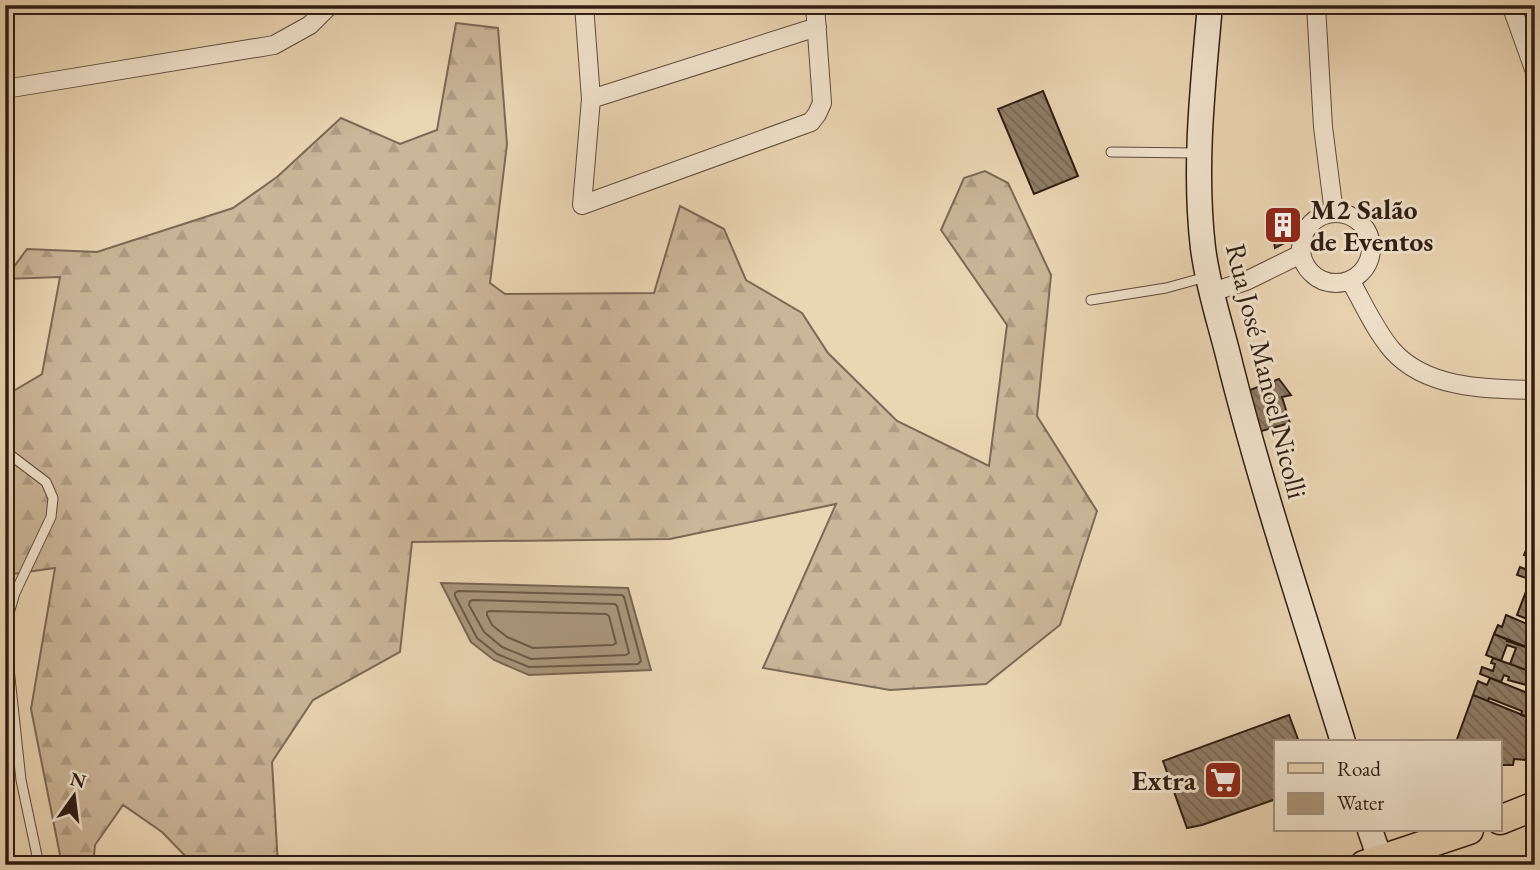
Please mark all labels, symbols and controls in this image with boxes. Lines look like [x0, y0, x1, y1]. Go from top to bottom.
place label: M2 Salão de Eventos [1310, 191, 1433, 259]
building icon: M2 Salão de Eventos [1262, 204, 1304, 246]
street label: Rua José Manoel Nicolli [1218, 240, 1316, 502]
legend [1274, 740, 1502, 832]
text: Road [1337, 755, 1381, 782]
supermarket icon: Extra [1202, 759, 1244, 801]
north arrow [38, 762, 108, 832]
place label: Extra [1131, 762, 1197, 798]
text: N [68, 766, 89, 794]
text: Water [1337, 789, 1384, 816]

